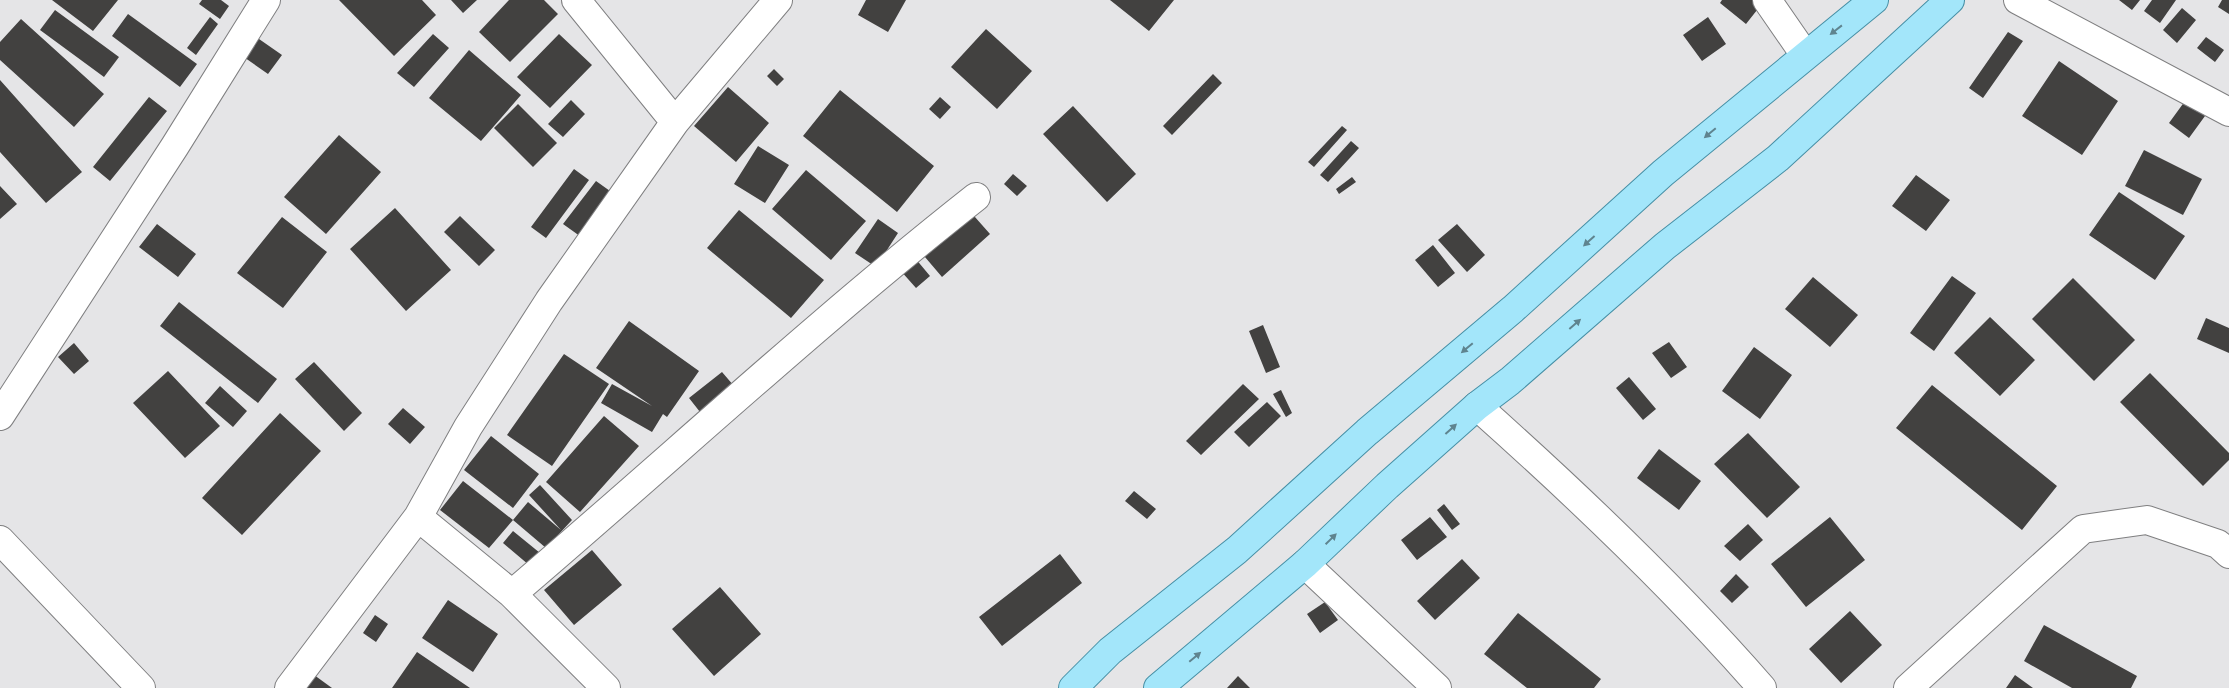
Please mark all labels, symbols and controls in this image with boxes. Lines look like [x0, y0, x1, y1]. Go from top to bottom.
one-way arrow [1830, 25, 1843, 36]
one-way arrow [1704, 128, 1717, 139]
one-way arrow [1583, 235, 1595, 247]
one-way arrow [1569, 318, 1581, 330]
one-way arrow [1460, 343, 1473, 354]
one-way arrow [1445, 423, 1457, 435]
one-way arrow [1325, 533, 1337, 545]
one-way arrow [1189, 651, 1202, 662]

